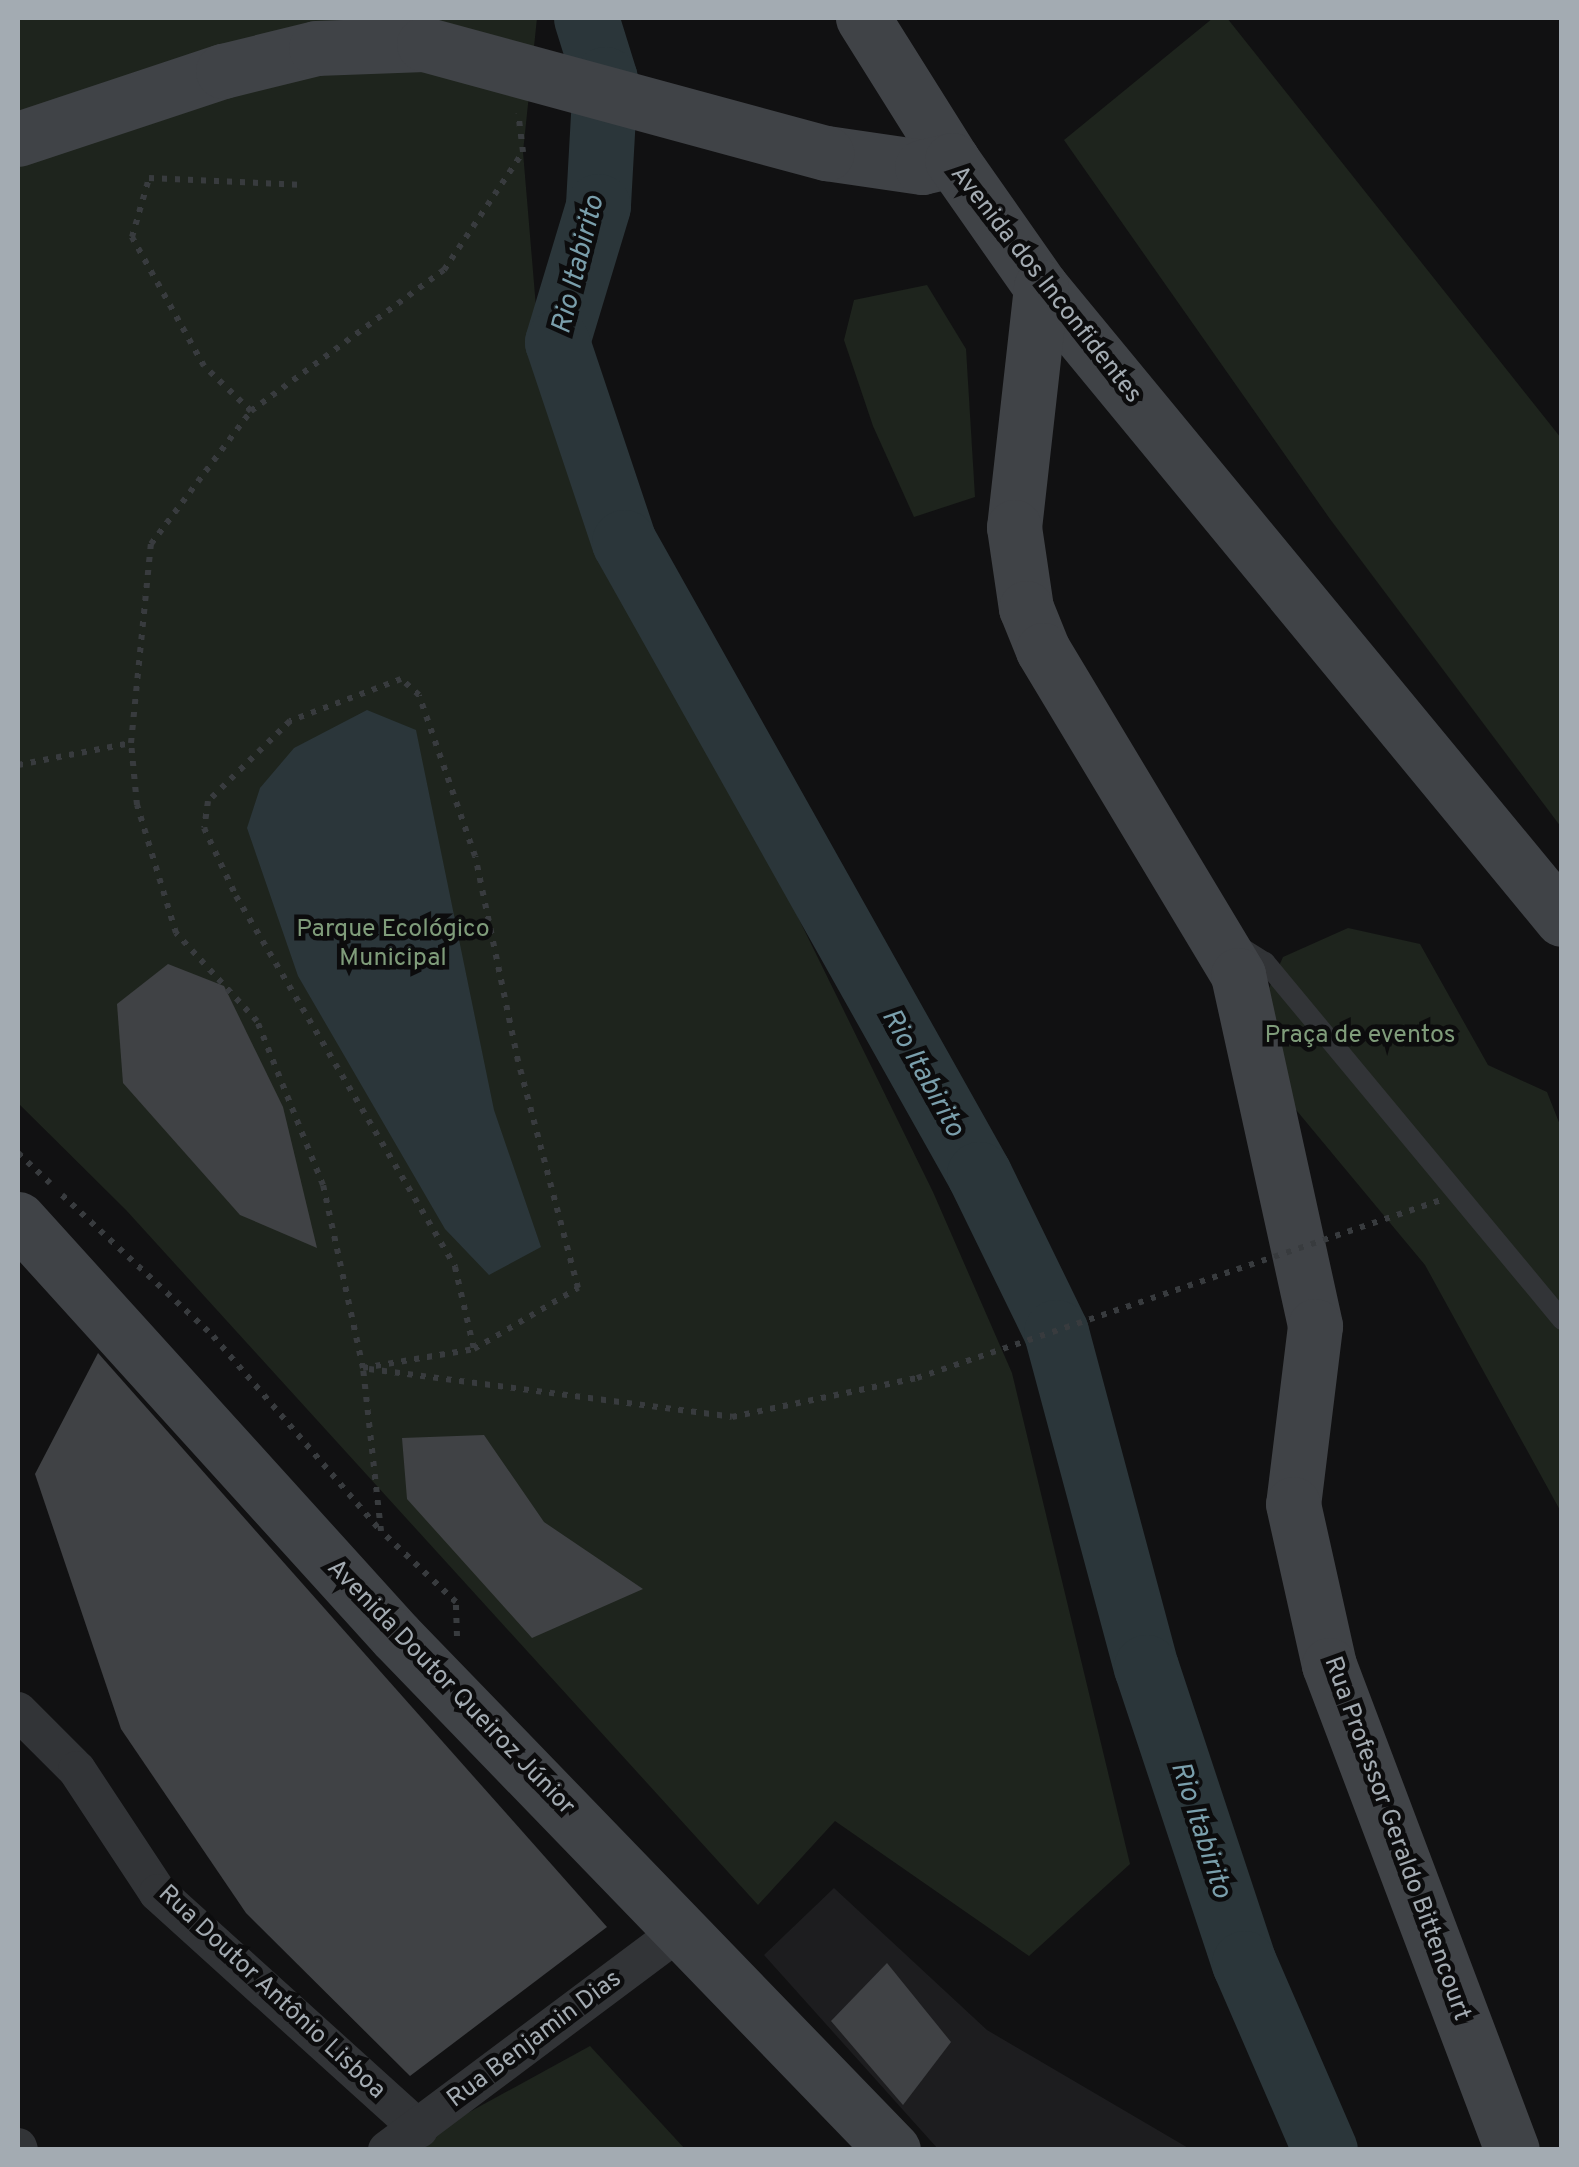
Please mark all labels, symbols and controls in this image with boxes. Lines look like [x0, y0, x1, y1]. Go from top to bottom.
street label: Avenida dos Inconfidentes [943, 160, 1147, 410]
water label: Rio Itabirito [546, 192, 612, 338]
park label: Parque Ecológico Municipal [296, 916, 490, 975]
water label: Rio Itabirito [873, 1003, 971, 1143]
park label: Praça de eventos [1265, 1021, 1455, 1051]
street label: Avenida Doutor Queiroz Júnior [320, 1554, 580, 1822]
street label: Rua Professor Geraldo Bittencourt [1316, 1653, 1476, 2025]
water label: Rio Itabirito [1162, 1758, 1238, 1902]
street label: Rua Doutor Antônio Lisboa [151, 1879, 391, 2107]
street label: Rua Benjamin Dias [442, 1965, 628, 2115]

